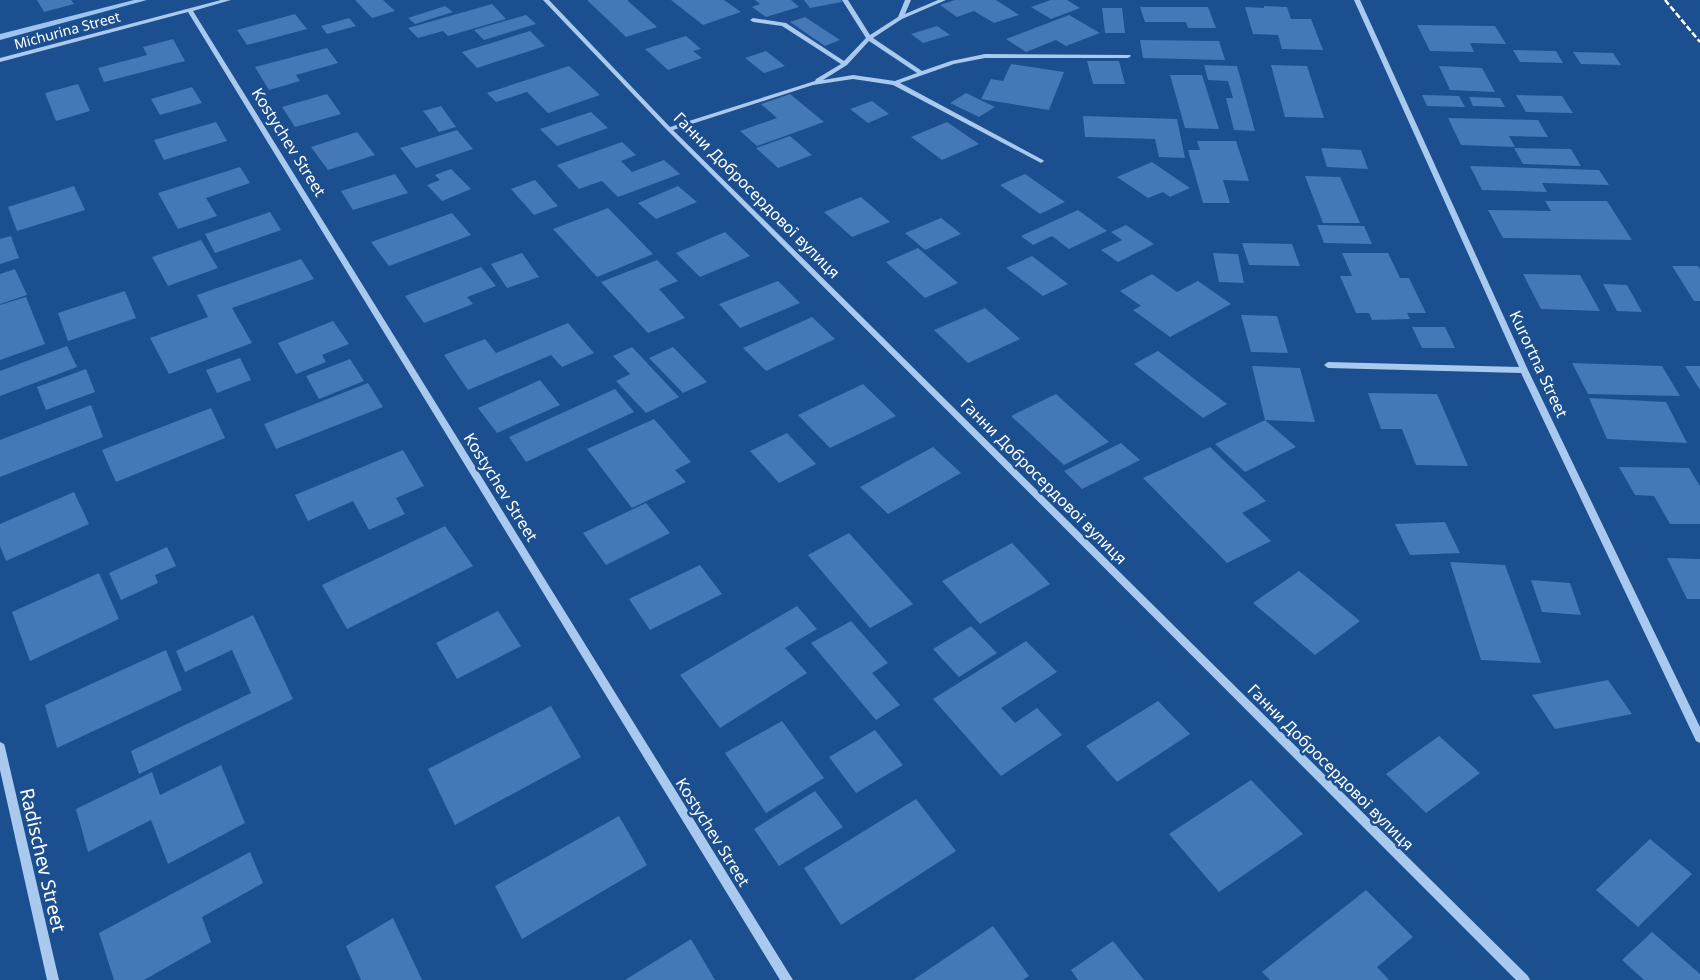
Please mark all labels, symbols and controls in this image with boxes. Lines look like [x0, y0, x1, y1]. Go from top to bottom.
street label: Michurina Street [12, 7, 122, 53]
street label: Kostychev Street [247, 83, 331, 201]
street label: Ганни Добросердової вулиця [669, 107, 845, 283]
street label: Kurortna Street [1505, 307, 1574, 421]
street label: Ганни Добросердової вулиця [956, 393, 1132, 569]
street label: Kostychev Street [459, 428, 543, 546]
street label: Ганни Добросердової вулиця [1243, 679, 1419, 855]
street label: Kostychev Street [671, 773, 755, 891]
street label: Radischev Street [14, 785, 72, 935]

